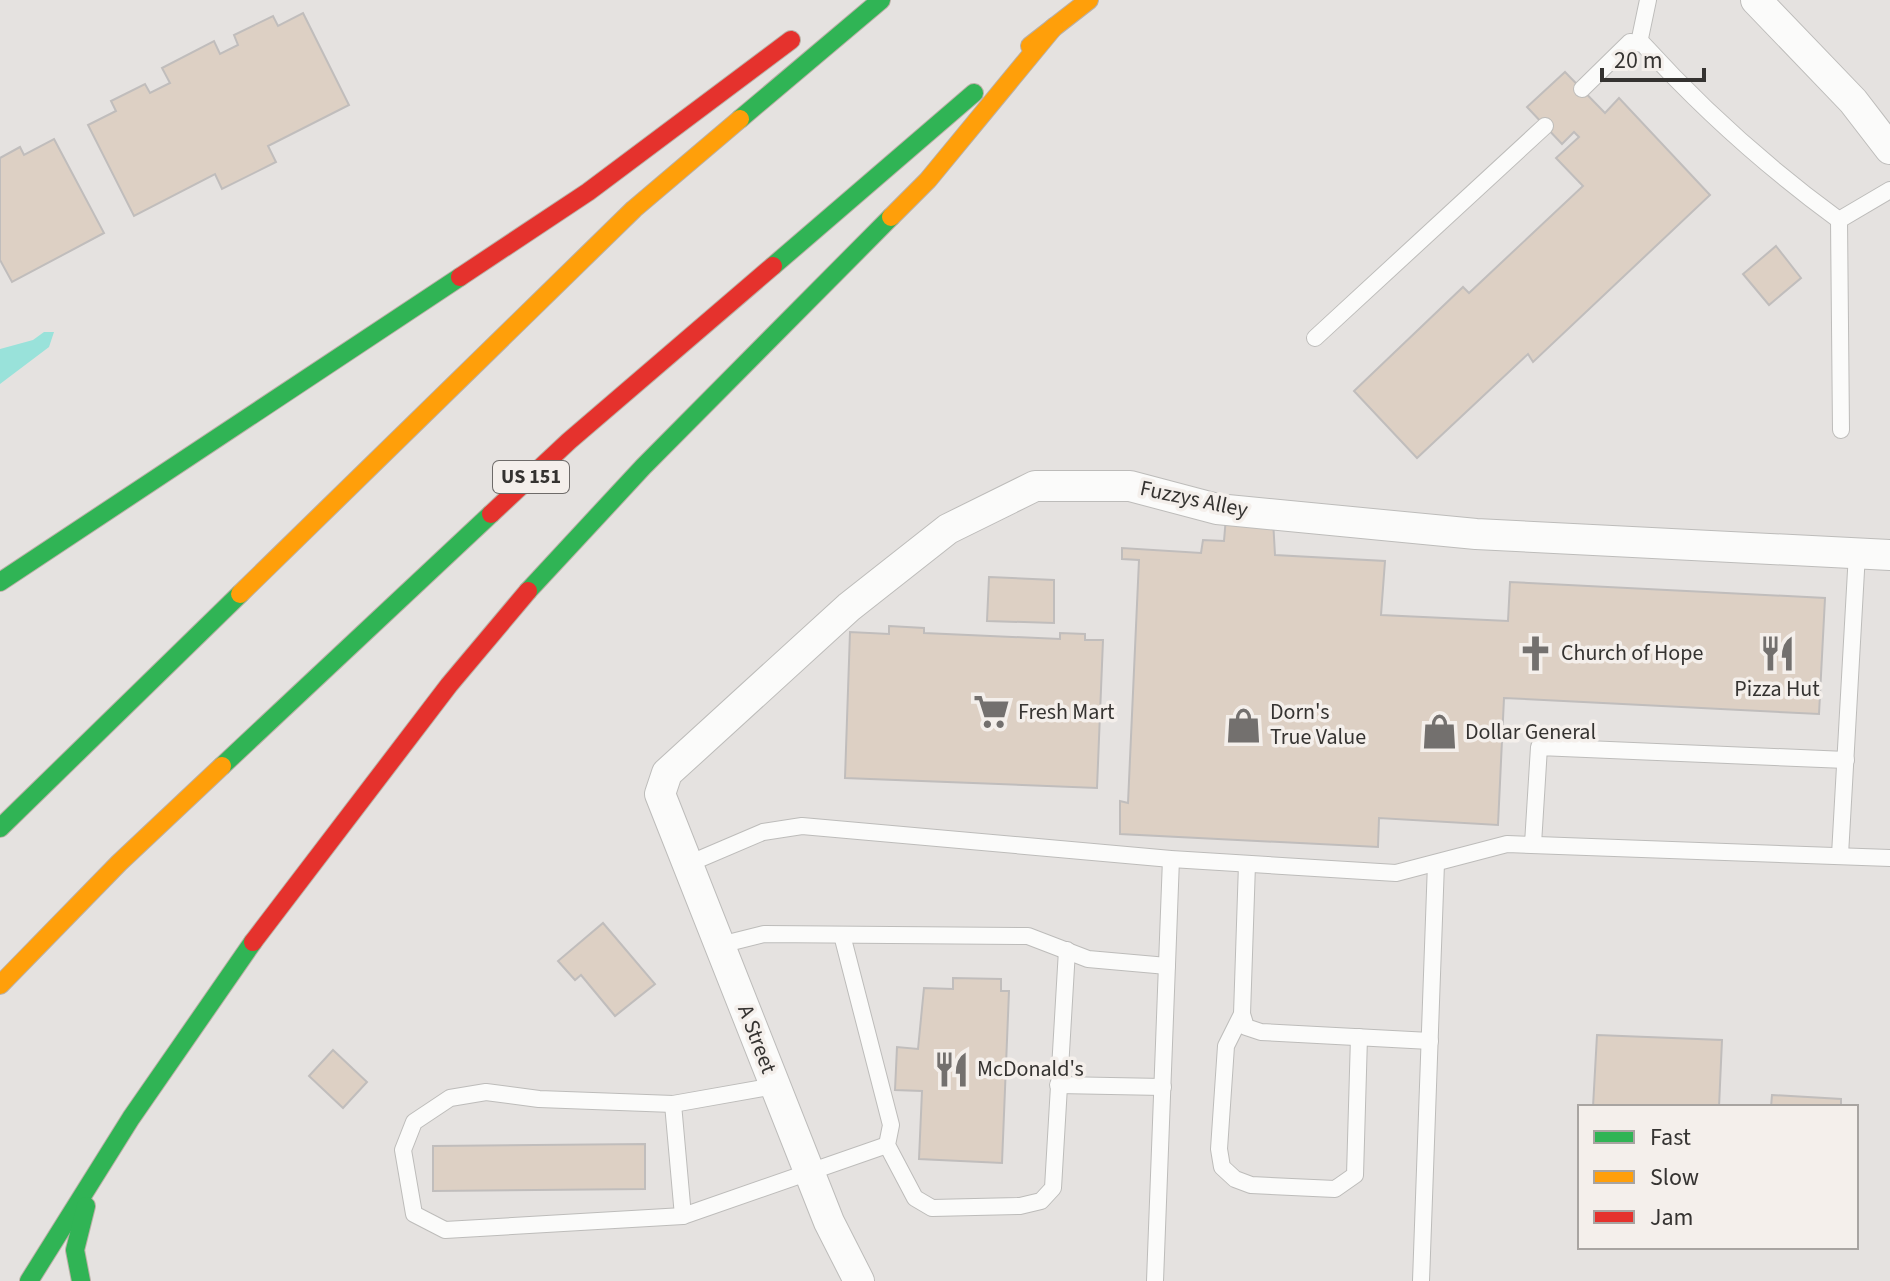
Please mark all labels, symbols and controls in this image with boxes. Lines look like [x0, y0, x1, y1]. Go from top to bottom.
scale bar [1602, 32, 1704, 82]
text: 20 m [1614, 43, 1663, 78]
road number: US 151 [493, 461, 569, 493]
street label: Fuzzys Alley [1137, 472, 1252, 526]
church icon: Church of Hope [1516, 634, 1554, 672]
restaurant icon: Pizza Hut [1758, 634, 1796, 672]
place label: Church of Hope [1561, 637, 1703, 669]
place label: Pizza Hut [1734, 673, 1820, 705]
supermarket icon: Fresh Mart [973, 693, 1011, 731]
place label: Fresh Mart [1018, 696, 1115, 728]
place label: Dorn's True Value [1270, 696, 1366, 753]
shop icon: Dorn's True Value [1225, 706, 1263, 744]
shop icon: Dollar General [1420, 713, 1458, 751]
place label: Dollar General [1465, 716, 1596, 748]
street label: A Street [729, 1000, 785, 1079]
restaurant icon: McDonald's [932, 1050, 970, 1088]
place label: McDonald's [977, 1053, 1084, 1085]
legend [1578, 1105, 1858, 1249]
text: Fast [1650, 1120, 1691, 1155]
text: Slow [1650, 1160, 1699, 1195]
text: Jam [1650, 1200, 1694, 1235]

